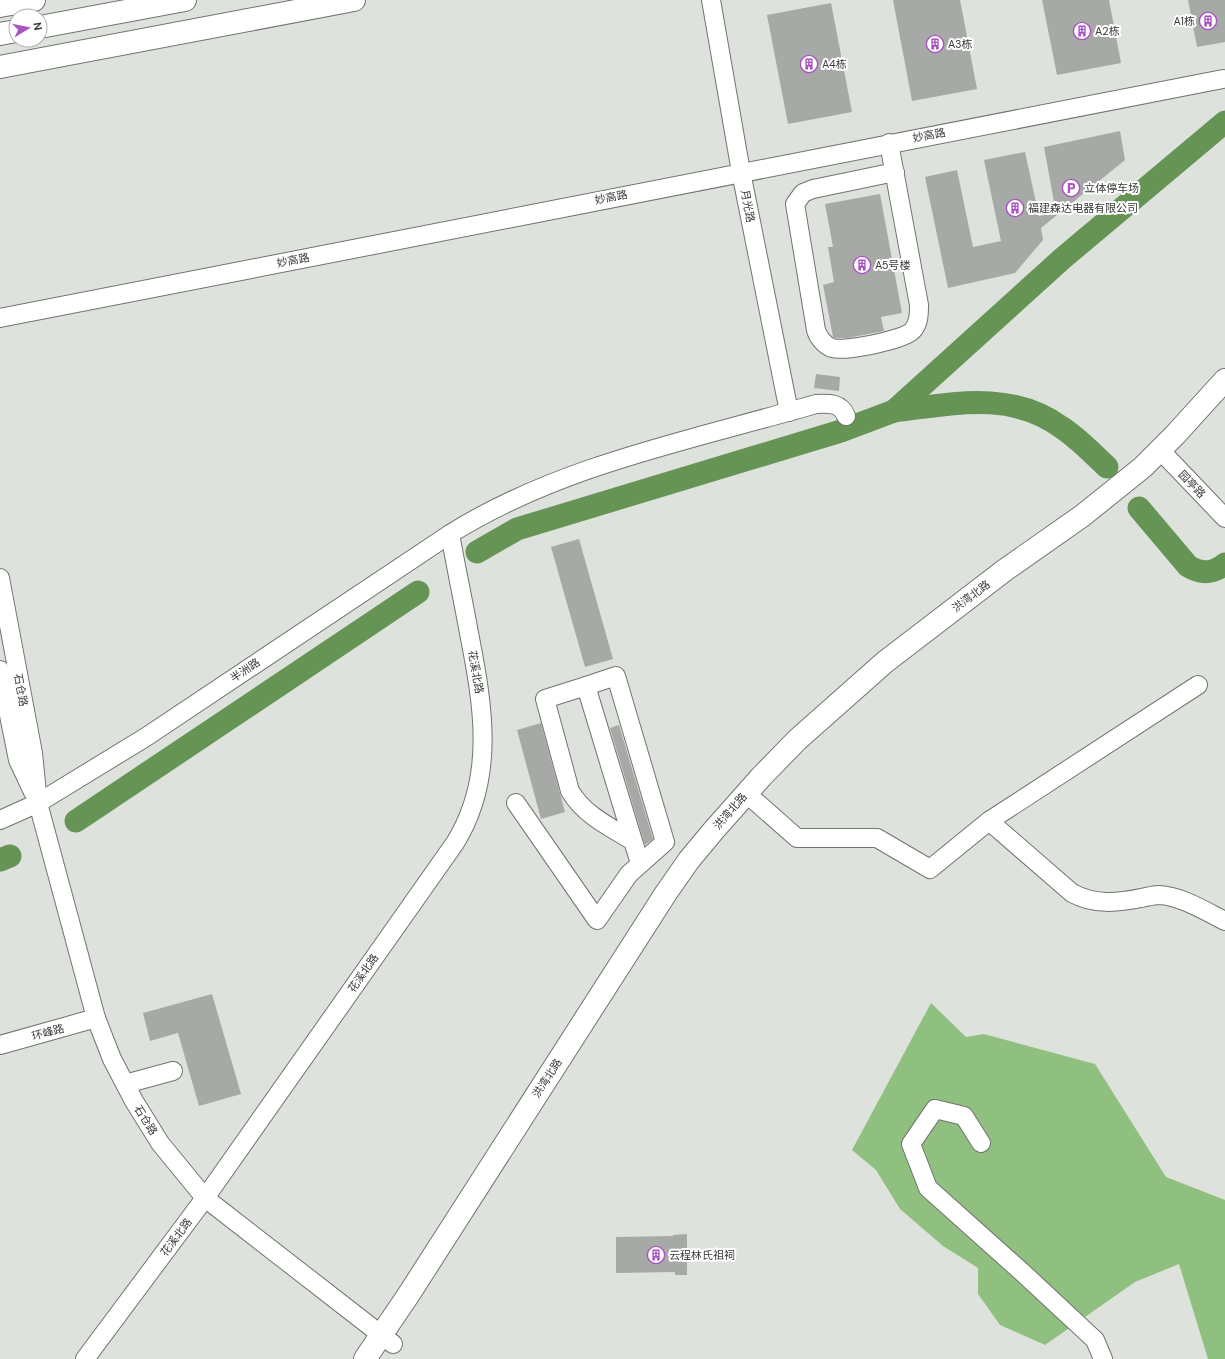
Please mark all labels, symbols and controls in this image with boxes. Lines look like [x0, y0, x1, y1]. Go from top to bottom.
north arrow [8, 8, 48, 48]
building icon: A1栋 [1198, 11, 1218, 31]
place label: A1栋 [1174, 14, 1195, 28]
text: N [30, 21, 45, 31]
building icon: A2栋 [1072, 21, 1092, 41]
place label: A2栋 [1095, 24, 1120, 38]
building icon: A3栋 [925, 34, 945, 54]
place label: A3栋 [948, 37, 973, 51]
building icon: A4栋 [799, 54, 819, 74]
place label: A4栋 [822, 57, 847, 71]
street label: 妙高路 [911, 125, 947, 145]
parking icon: 立体停车场 [1061, 178, 1081, 198]
place label: 立体停车场 [1084, 181, 1139, 195]
street label: 妙高路 [593, 187, 629, 207]
street label: 月光路 [738, 188, 758, 224]
building icon: 福建森达电器有限公司 [1005, 198, 1025, 218]
place label: 福建森达电器有限公司 [1028, 201, 1138, 215]
street label: 妙高路 [275, 250, 311, 270]
building icon: A5号楼 [852, 255, 872, 275]
place label: A5号楼 [875, 258, 911, 272]
street label: 园亭路 [1176, 467, 1208, 501]
street label: 洪湾北路 [949, 577, 993, 615]
street label: 花溪北路 [465, 649, 487, 695]
street label: 半洲路 [227, 655, 263, 685]
street label: 石仓路 [11, 672, 31, 708]
street label: 洪湾北路 [710, 790, 750, 832]
street label: 花溪北路 [345, 951, 381, 995]
street label: 环峰路 [30, 1021, 66, 1043]
street label: 洪湾北路 [529, 1056, 565, 1100]
street label: 石仓路 [131, 1102, 161, 1138]
street label: 花溪北路 [157, 1215, 195, 1259]
building icon: 云程林氏祖祠 [646, 1245, 666, 1265]
place label: 云程林氏祖祠 [669, 1248, 735, 1262]

